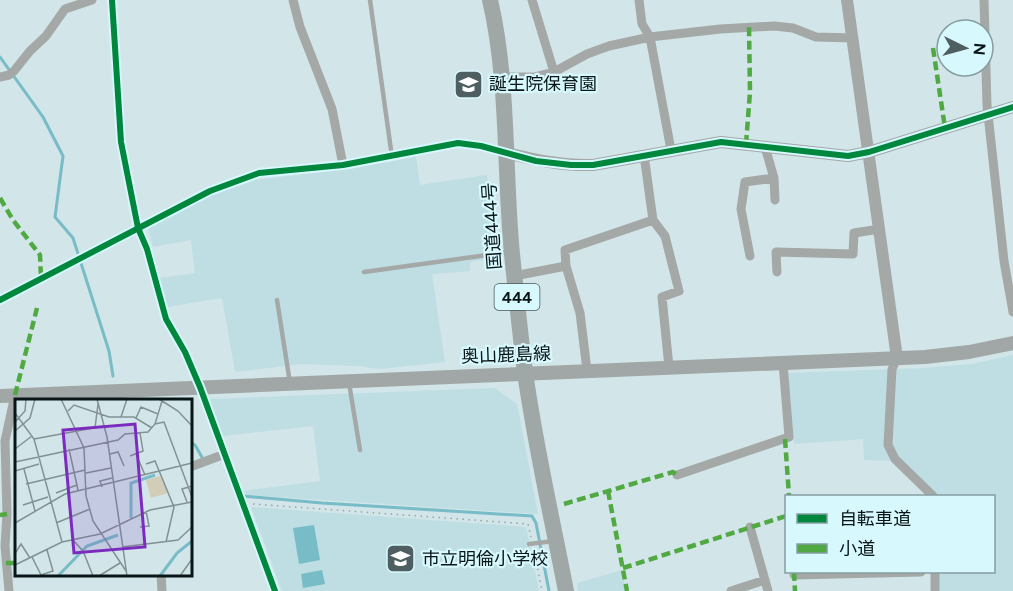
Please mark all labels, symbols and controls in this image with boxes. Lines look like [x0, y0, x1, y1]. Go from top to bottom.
north arrow [935, 18, 995, 78]
text: N [969, 42, 989, 56]
school or university icon: 誕生院保育園 [452, 68, 484, 100]
place label: 誕生院保育園 [489, 73, 597, 95]
street label: 国道444号 [478, 182, 506, 270]
road number: 444 [494, 284, 540, 310]
street label: 奥山鹿島線 [461, 342, 551, 368]
inset map [15, 399, 192, 576]
legend [785, 495, 995, 573]
text: 自転車道 [839, 508, 911, 530]
text: 小道 [839, 538, 875, 560]
school or university icon: 市立明倫小学校 [385, 543, 417, 575]
place label: 市立明倫小学校 [422, 548, 548, 570]

